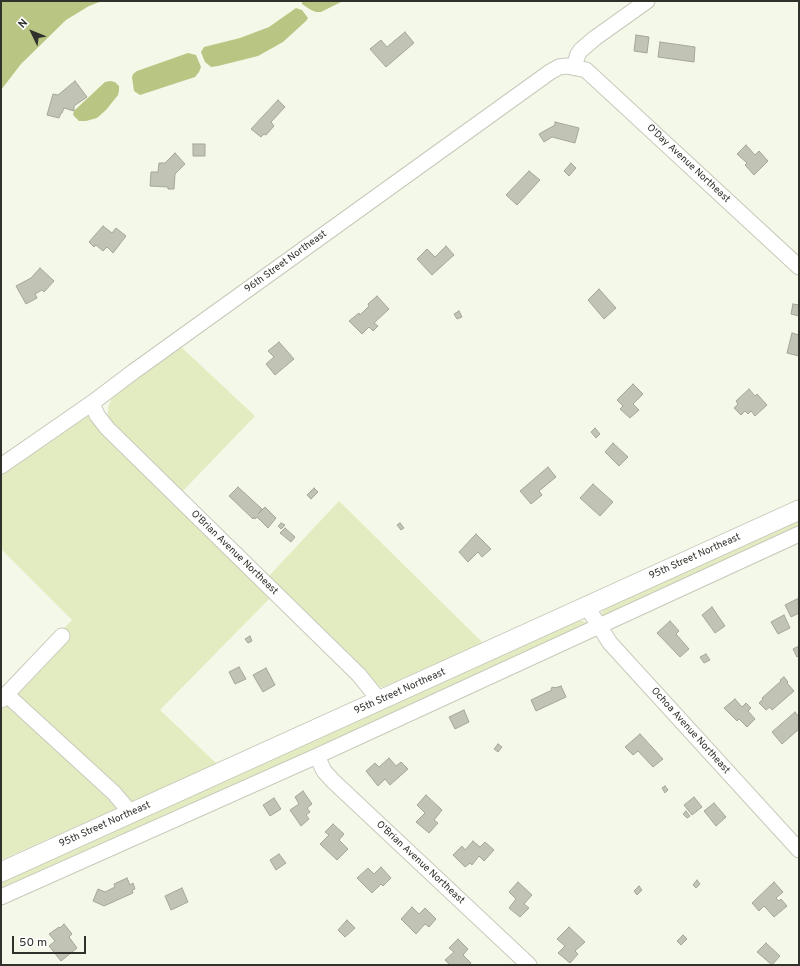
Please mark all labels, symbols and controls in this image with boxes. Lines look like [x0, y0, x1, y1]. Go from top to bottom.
north arrow [12, 12, 52, 52]
text: N [15, 16, 31, 31]
street label: O'Day Avenue Northeast [644, 122, 732, 206]
street label: 96th Street Northeast [243, 228, 329, 296]
street label: O'Brian Avenue Northeast [188, 508, 280, 598]
street label: 95th Street Northeast [648, 531, 742, 583]
street label: 95th Street Northeast [353, 666, 447, 718]
street label: Ochoa Avenue Northeast [648, 685, 732, 777]
street label: 95th Street Northeast [58, 799, 152, 851]
street label: O'Brian Avenue Northeast [373, 819, 467, 907]
scale bar [14, 928, 88, 954]
text: 50 m [19, 935, 47, 951]

